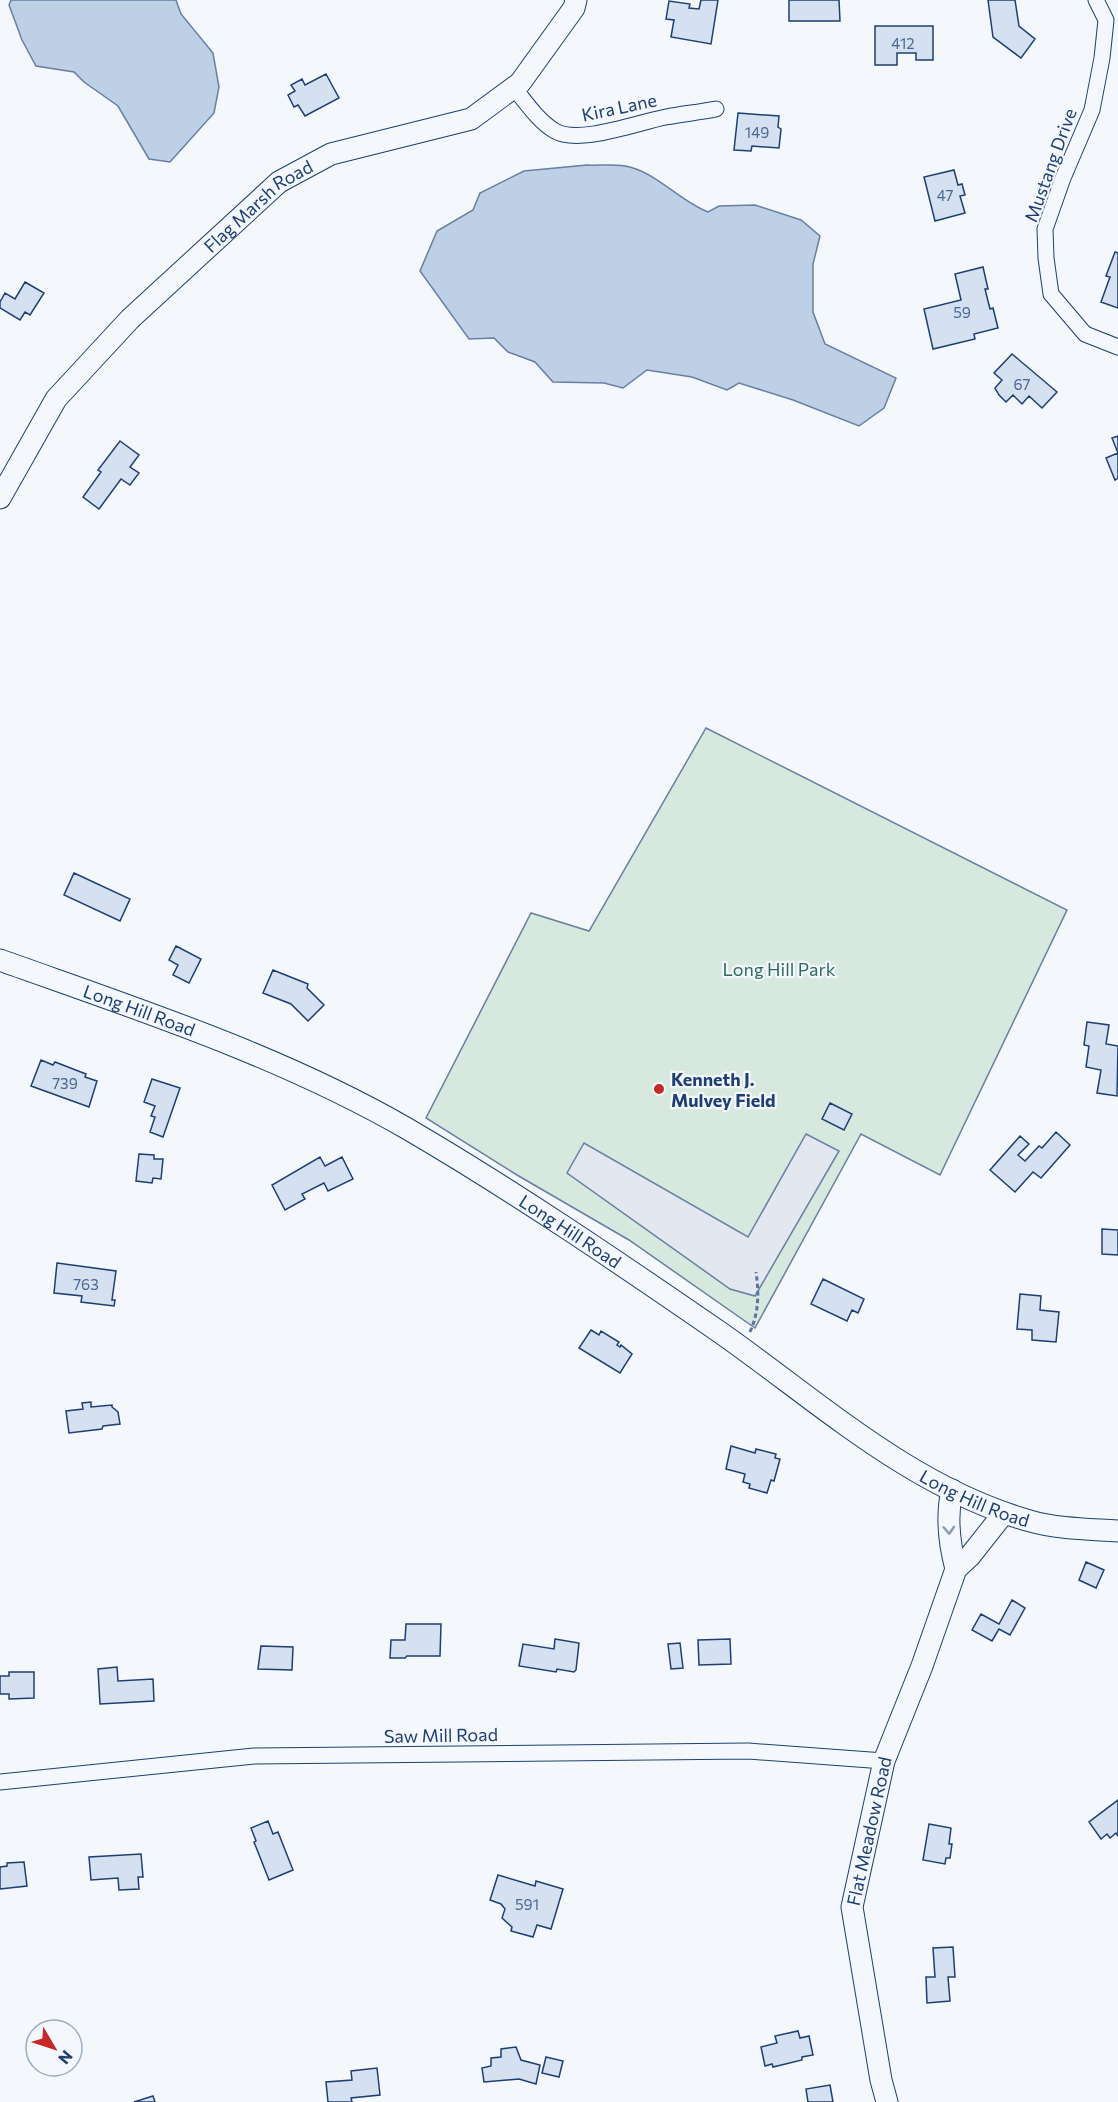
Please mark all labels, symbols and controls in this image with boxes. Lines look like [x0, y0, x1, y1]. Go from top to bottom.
house number: 412 [891, 34, 915, 52]
street label: Kira Lane [579, 88, 659, 126]
street label: Mustang Drive [1019, 105, 1081, 225]
house number: 149 [745, 123, 769, 141]
street label: Flag Marsh Road [199, 155, 316, 257]
house number: 47 [937, 186, 953, 204]
house number: 59 [953, 303, 971, 321]
house number: 67 [1014, 375, 1031, 393]
park label: Long Hill Park [723, 958, 836, 980]
street label: Long Hill Road [80, 979, 198, 1040]
place label: Kenneth J. Mulvey Field [671, 1068, 776, 1111]
house number: 739 [52, 1074, 78, 1092]
marker: Kenneth J. Mulvey Field [652, 1082, 666, 1096]
street label: Long Hill Road [515, 1190, 625, 1273]
house number: 763 [73, 1275, 99, 1293]
street label: Long Hill Road [916, 1465, 1032, 1531]
one-way arrow [943, 1525, 956, 1534]
street label: Saw Mill Road [384, 1723, 498, 1747]
street label: Flat Meadow Road [842, 1754, 896, 1908]
house number: 591 [515, 1895, 539, 1913]
north arrow [24, 2018, 84, 2078]
text: N [55, 2047, 77, 2068]

